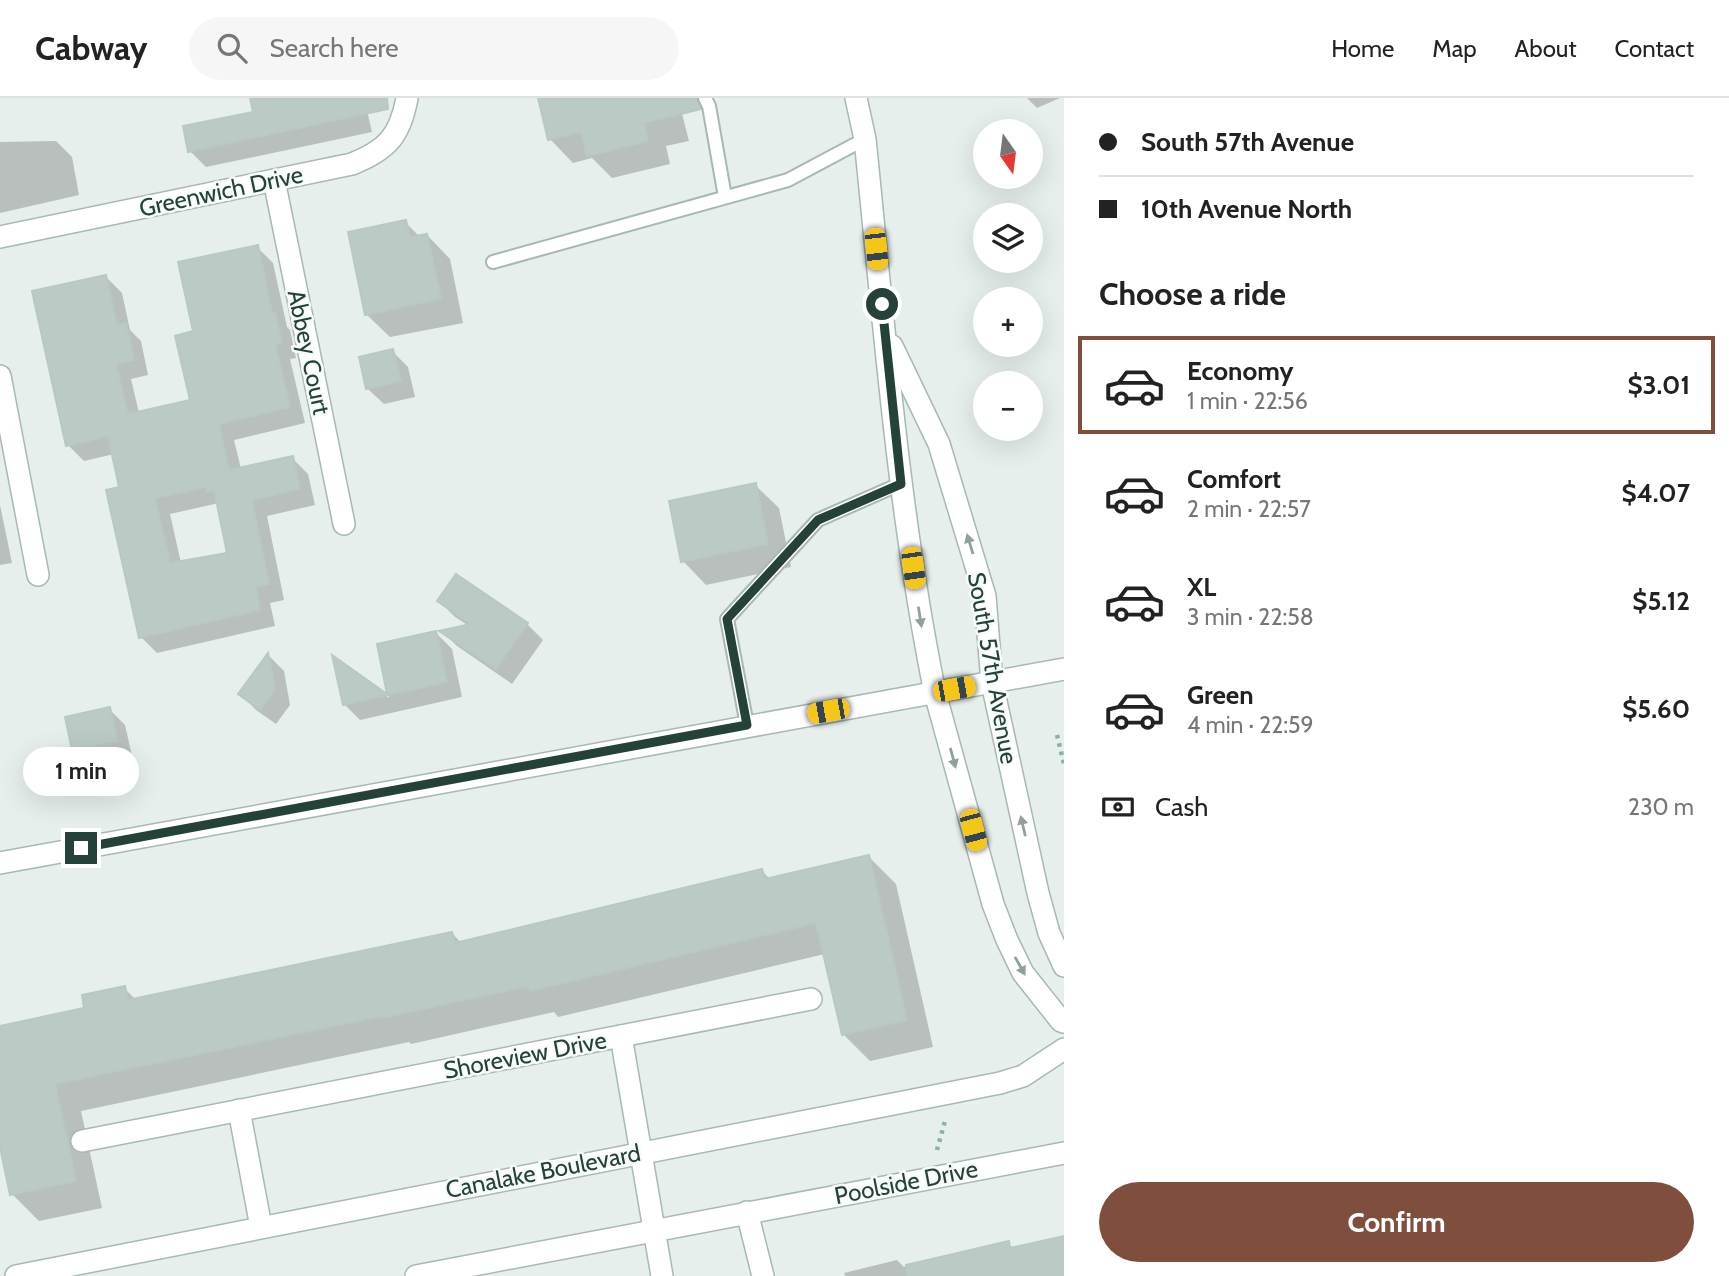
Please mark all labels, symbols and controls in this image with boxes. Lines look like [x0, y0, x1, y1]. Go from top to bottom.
search box [189, 17, 679, 80]
text: Cabway [35, 28, 147, 68]
icon: search [213, 29, 251, 67]
text: Search here [269, 32, 399, 64]
text: Home [1331, 34, 1394, 63]
text: Map [1432, 34, 1477, 63]
text: About [1515, 34, 1577, 63]
text: Contact [1615, 34, 1694, 63]
north arrow [973, 119, 1043, 189]
map controls [973, 119, 1043, 441]
text: South 57th Avenue [1141, 126, 1354, 158]
street label: Greenwich Drive [136, 159, 306, 223]
text: 10th Avenue North [1141, 193, 1352, 225]
button: layers [973, 203, 1043, 273]
car [864, 227, 889, 271]
text: Choose a ride [1099, 274, 1286, 313]
street label: Abbey Court [282, 287, 336, 417]
button: + [973, 287, 1043, 357]
route start [866, 288, 898, 320]
icon: car [1103, 354, 1166, 417]
text: Economy [1187, 355, 1293, 387]
text: $3.01 [1627, 369, 1690, 401]
button: − [973, 371, 1043, 441]
text: 1 min · 22:56 [1187, 387, 1308, 415]
icon: car [1103, 462, 1166, 525]
text: Comfort [1187, 463, 1281, 495]
text: $4.07 [1622, 477, 1690, 509]
text: 2 min · 22:57 [1187, 495, 1311, 523]
one-way arrow [964, 533, 974, 554]
car [900, 546, 927, 590]
street label: South 57th Avenue [962, 570, 1024, 766]
icon: car [1103, 570, 1166, 633]
text: XL [1187, 571, 1216, 603]
text: $5.12 [1632, 585, 1690, 617]
text: 3 min · 22:58 [1187, 603, 1314, 631]
one-way arrow [915, 607, 926, 629]
car [932, 675, 977, 703]
icon: car [1103, 678, 1166, 741]
text: Green [1187, 679, 1254, 711]
text: $5.60 [1622, 693, 1690, 725]
car [806, 697, 851, 725]
text: 4 min · 22:59 [1187, 711, 1314, 739]
callout: 1 min [23, 746, 139, 796]
one-way arrow [949, 748, 959, 769]
text: 1 min [55, 757, 107, 785]
icon: cash [1099, 788, 1137, 826]
text: Cash [1155, 791, 1208, 823]
text: 230 m [1628, 793, 1694, 821]
car [958, 807, 989, 853]
one-way arrow [1017, 815, 1028, 837]
route end [65, 832, 97, 864]
one-way arrow [1014, 957, 1026, 976]
street label: Shoreview Drive [441, 1025, 609, 1085]
street label: Canalake Boulevard [443, 1138, 643, 1204]
street label: Poolside Drive [832, 1154, 980, 1210]
button: Confirm [1099, 1182, 1694, 1262]

